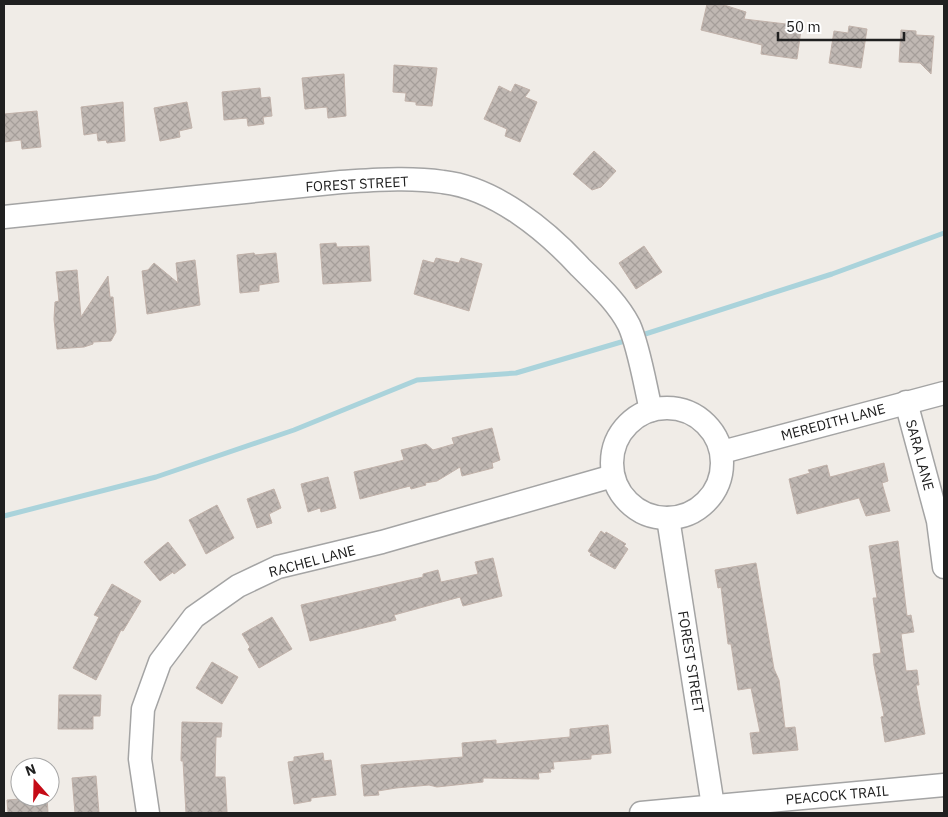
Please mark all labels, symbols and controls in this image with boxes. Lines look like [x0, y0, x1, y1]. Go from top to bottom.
scale bar [778, 10, 904, 42]
text: 50 m [786, 17, 821, 36]
street label: FOREST STREET [305, 172, 409, 196]
street label: MEREDITH LANE [779, 399, 887, 445]
street label: SARA LANE [902, 418, 938, 492]
street label: RACHEL LANE [267, 541, 357, 581]
street label: FOREST STREET [674, 610, 708, 714]
north arrow [10, 757, 60, 807]
text: N [23, 760, 38, 780]
street label: PEACOCK TRAIL [785, 782, 889, 808]

